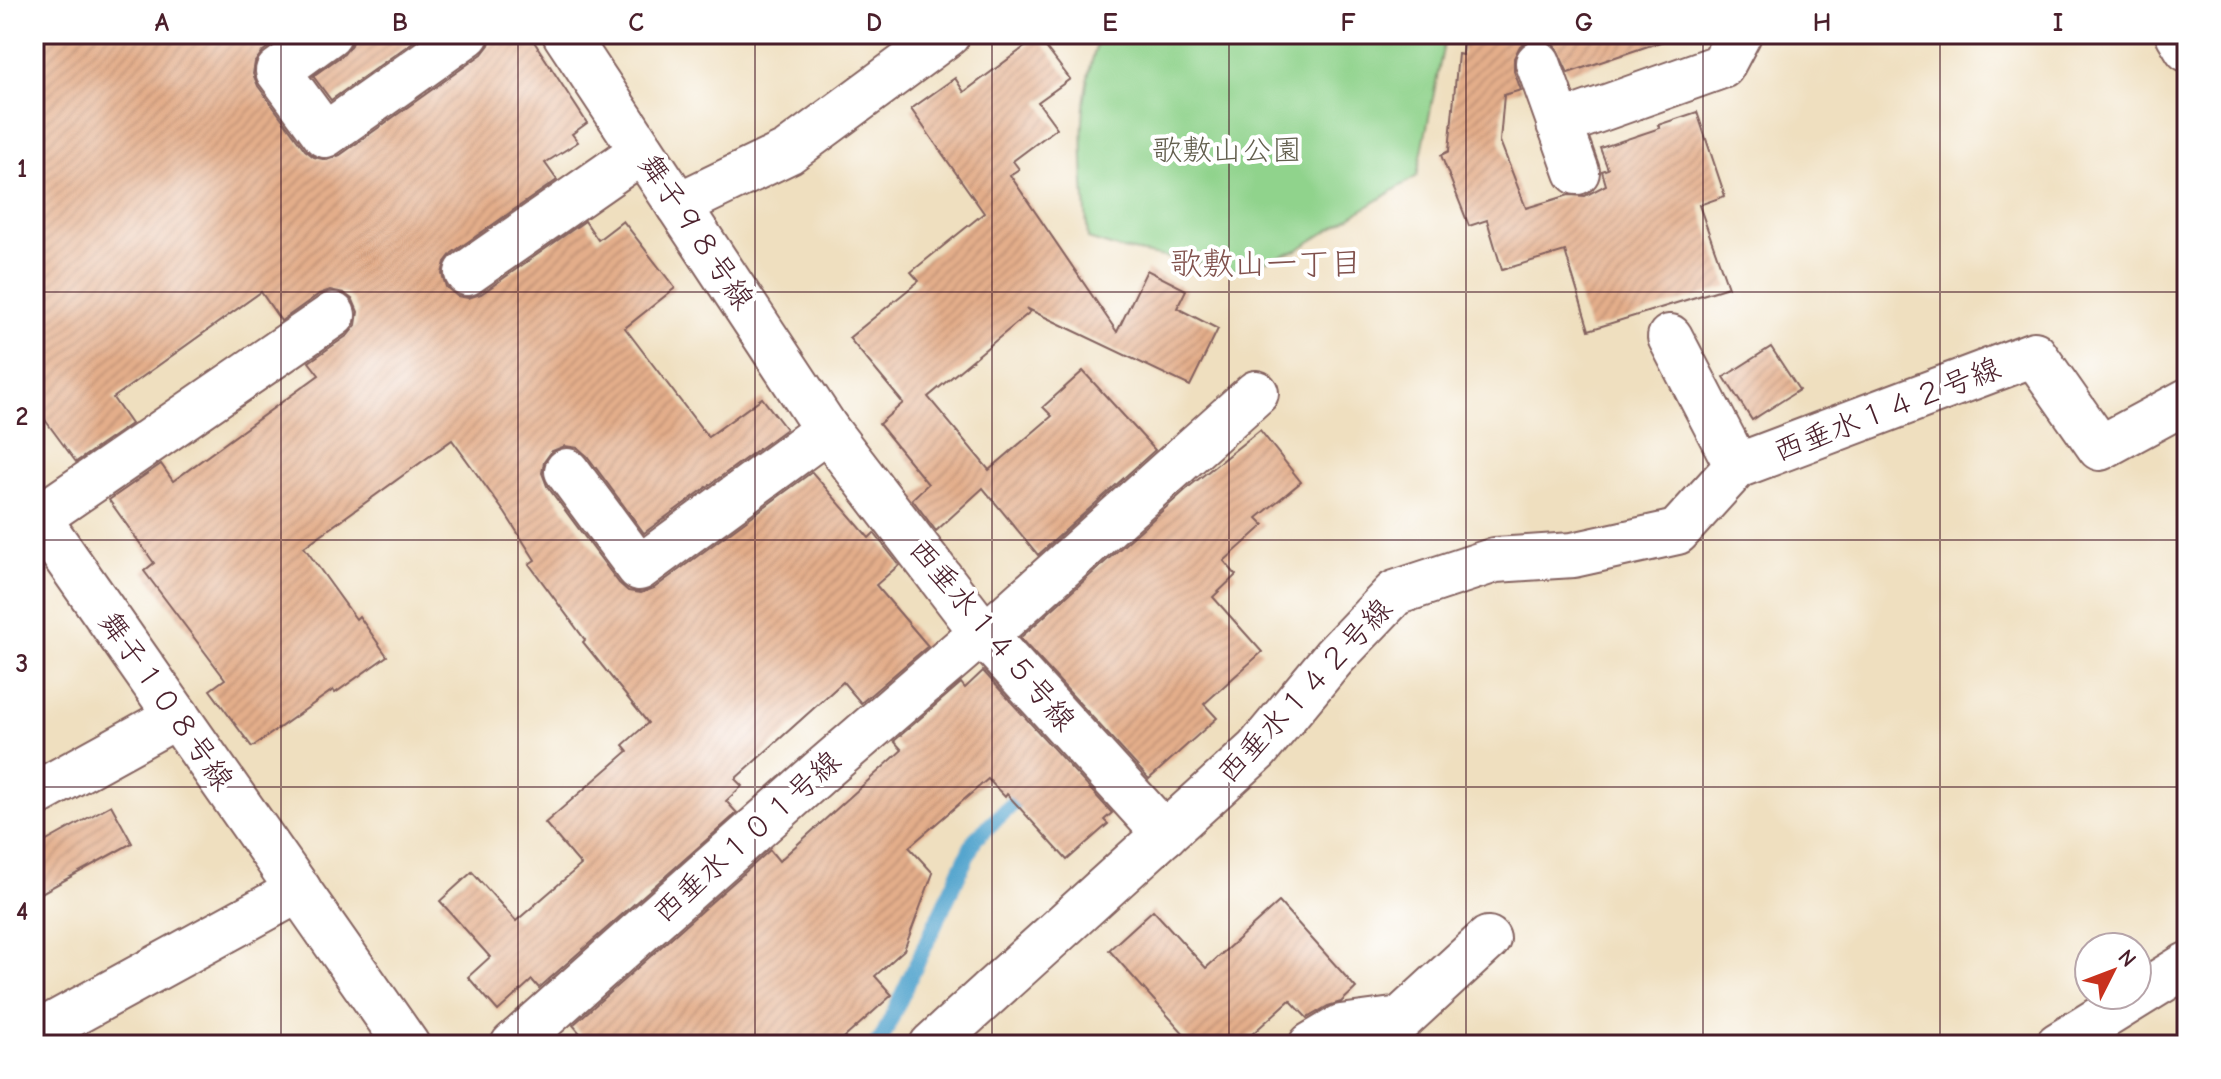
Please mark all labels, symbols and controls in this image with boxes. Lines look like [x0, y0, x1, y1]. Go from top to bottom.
text: A [155, 8, 170, 38]
text: B [392, 8, 408, 38]
text: C [628, 8, 644, 38]
text: D [866, 8, 882, 38]
text: E [1102, 8, 1118, 38]
text: F [1340, 8, 1356, 38]
text: G [1575, 8, 1593, 38]
text: H [1813, 8, 1831, 38]
text: I [2053, 8, 2063, 38]
park label: 歌敷山公園 [1152, 133, 1302, 168]
street label: 舞子９８号線 [631, 148, 761, 316]
text: 1 [17, 154, 27, 184]
district label: 歌敷山一丁目 [1170, 245, 1362, 282]
street label: 西垂水１４２号線 [1769, 351, 2005, 469]
text: 2 [16, 402, 28, 432]
street label: 西垂水１４５号線 [901, 532, 1083, 738]
street label: 西垂水１４２号線 [1210, 591, 1400, 791]
street label: 舞子１０８号線 [91, 605, 241, 797]
text: 3 [16, 649, 28, 679]
street label: 西垂水１０１号線 [646, 744, 848, 930]
text: 4 [16, 897, 28, 927]
north arrow [2073, 931, 2153, 1011]
text: N [2113, 944, 2142, 972]

